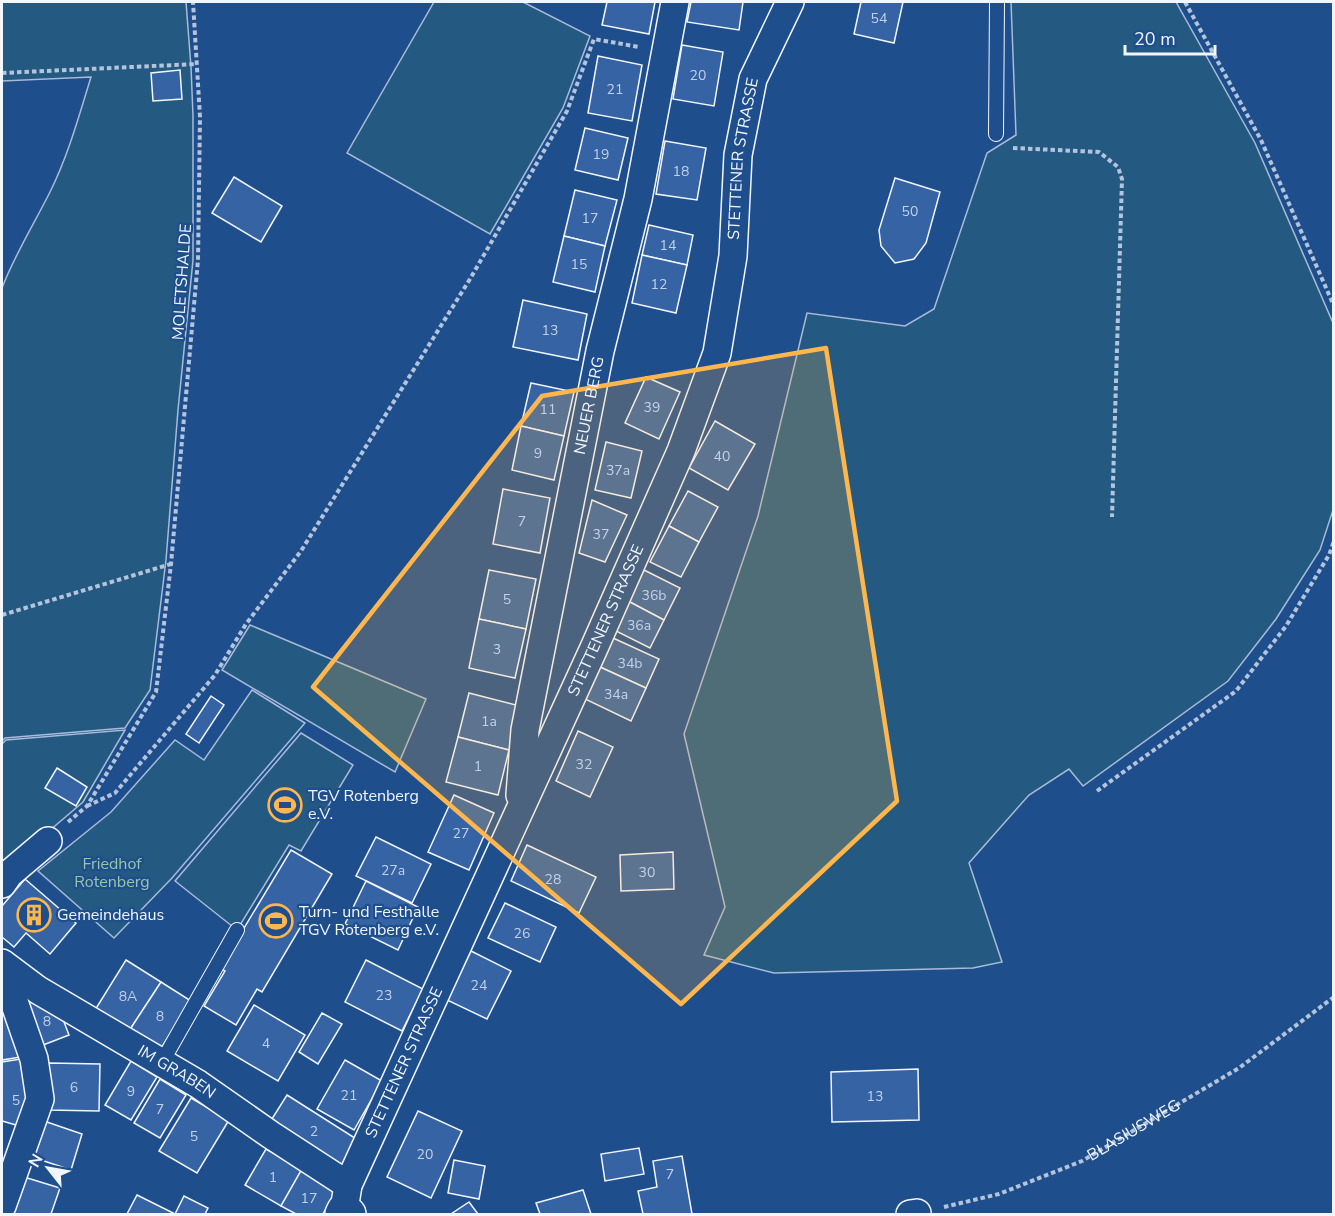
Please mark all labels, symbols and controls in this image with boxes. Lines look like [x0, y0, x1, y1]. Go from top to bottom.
house number: 54 [871, 9, 887, 28]
scale bar [1125, 18, 1215, 56]
text: 20 m [1134, 27, 1176, 51]
house number: 20 [690, 66, 706, 85]
street label: STETTENER STRASSE [723, 76, 764, 240]
house number: 21 [607, 80, 623, 99]
house number: 19 [593, 145, 609, 164]
house number: 18 [673, 162, 689, 181]
house number: 50 [902, 202, 918, 221]
house number: 17 [582, 209, 598, 228]
street label: MOLETSHALDE [167, 223, 197, 341]
house number: 14 [660, 236, 676, 255]
house number: 15 [571, 255, 587, 274]
house number: 12 [651, 275, 667, 294]
house number: 13 [542, 321, 558, 340]
street label: NEUER BERG [569, 355, 610, 456]
house number: 39 [644, 398, 660, 417]
house number: 11 [540, 400, 556, 419]
house number: 9 [534, 444, 542, 463]
house number: 40 [714, 447, 730, 466]
house number: 37a [606, 461, 630, 480]
house number: 7 [518, 512, 526, 531]
house number: 37 [593, 525, 609, 544]
street label: STETTENER STRASSE [562, 541, 649, 700]
house number: 36b [642, 586, 666, 605]
house number: 5 [503, 590, 511, 609]
house number: 36a [627, 616, 651, 635]
house number: 3 [493, 640, 501, 659]
house number: 34b [618, 654, 642, 673]
house number: 34a [604, 685, 628, 704]
house number: 1a [481, 712, 497, 731]
house number: 32 [576, 755, 592, 774]
house number: 1 [474, 757, 482, 776]
place label: TGV Rotenberg e.V. [308, 785, 419, 825]
sports icon: TGV Rotenberg e.V. [267, 787, 303, 823]
house number: 27 [453, 824, 469, 843]
park label: Friedhof Rotenberg [74, 853, 150, 893]
house number: 27a [381, 861, 405, 880]
house number: 30 [639, 863, 655, 882]
house number: 28 [545, 870, 561, 889]
building icon: Gemeindehaus [16, 897, 52, 933]
place label: Turn- und Festhalle TGV Rotenberg e.V. [299, 901, 439, 941]
sports icon: Turn- und Festhalle TGV Rotenberg e.V. [258, 903, 294, 939]
place label: Gemeindehaus [57, 904, 164, 926]
house number: 26 [514, 924, 530, 943]
house number: 24 [471, 976, 487, 995]
street label: STETTENER STRASSE [360, 984, 448, 1141]
house number: 23 [376, 986, 392, 1005]
house number: 8A [119, 987, 137, 1006]
house number: 8 [156, 1007, 164, 1026]
house number: 8 [43, 1012, 51, 1031]
house number: 4 [262, 1034, 270, 1053]
street label: IM GRABEN [133, 1040, 220, 1104]
house number: 6 [70, 1078, 78, 1097]
house number: 9 [127, 1082, 135, 1101]
house number: 21 [341, 1086, 357, 1105]
house number: 13 [867, 1087, 883, 1106]
house number: 5 [12, 1091, 20, 1110]
street label: BLASIUSWEG [1083, 1094, 1184, 1166]
house number: 7 [156, 1100, 164, 1119]
house number: 2 [310, 1122, 318, 1141]
house number: 5 [190, 1127, 198, 1146]
north arrow [18, 1138, 78, 1198]
house number: 20 [417, 1145, 433, 1164]
text: N [23, 1150, 49, 1172]
house number: 7 [666, 1165, 674, 1184]
house number: 1 [269, 1168, 277, 1187]
house number: 17 [301, 1189, 317, 1208]

